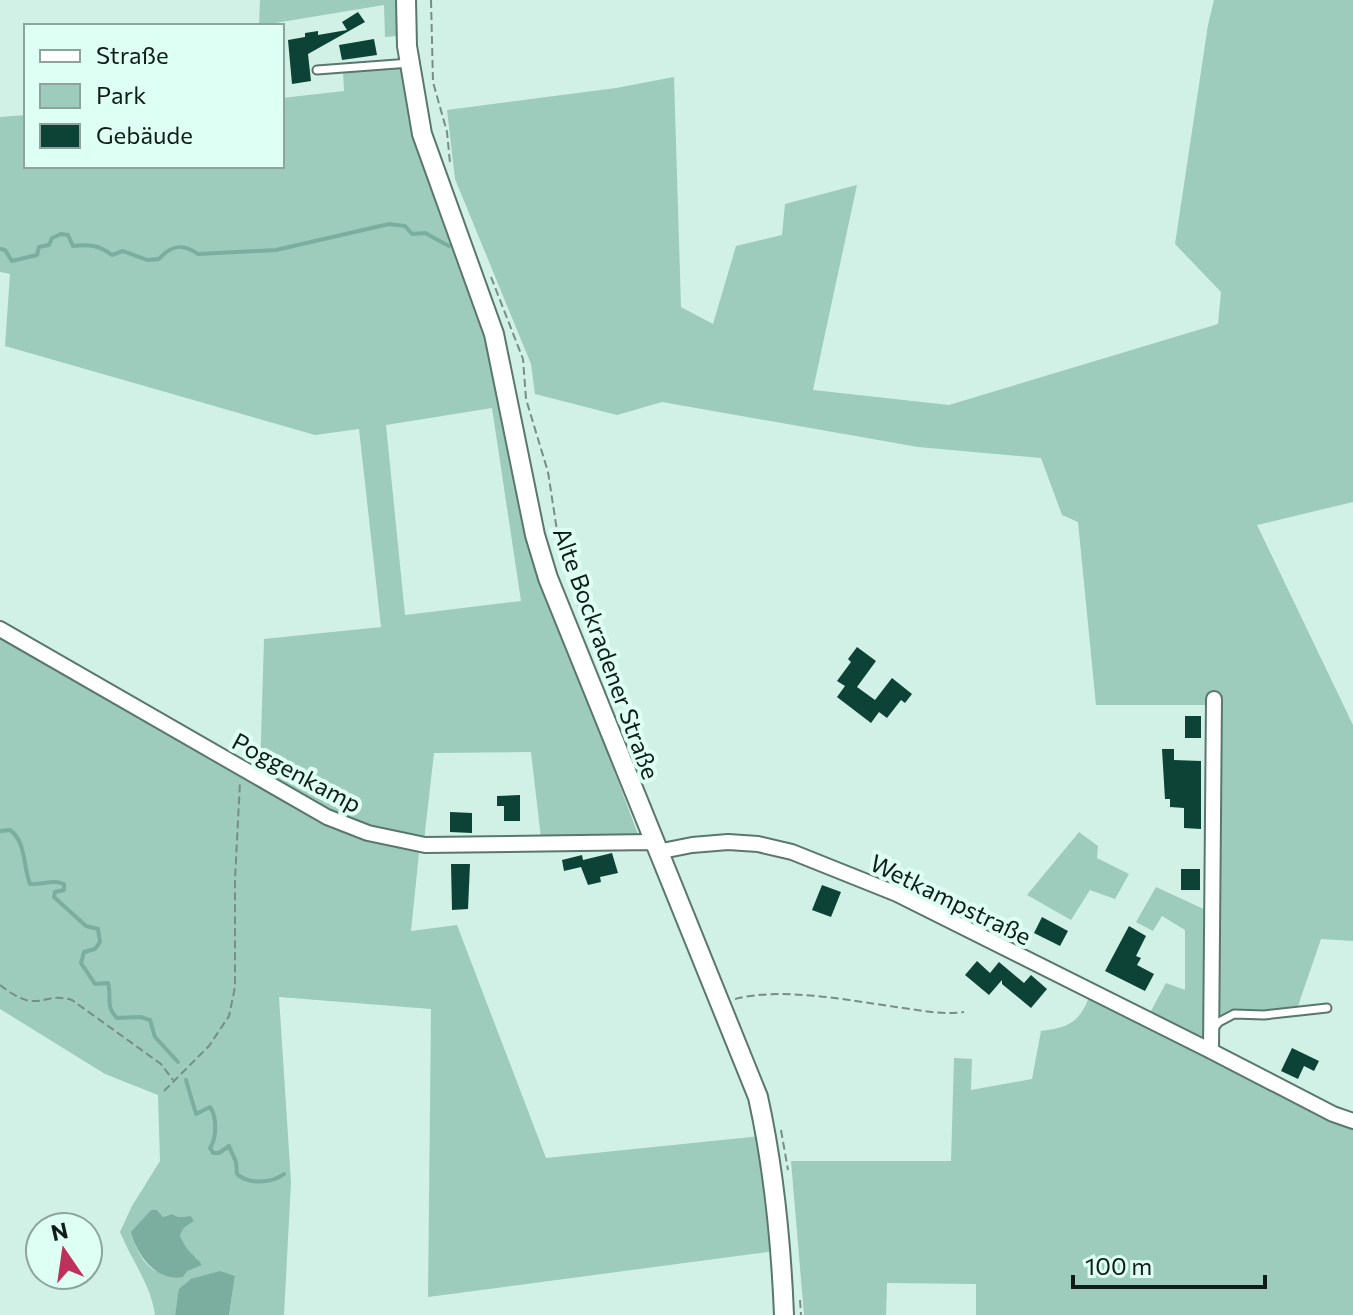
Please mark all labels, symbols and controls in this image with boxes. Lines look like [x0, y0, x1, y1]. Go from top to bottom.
legend [24, 24, 284, 168]
text: Straße [96, 40, 169, 69]
text: Park [96, 80, 146, 109]
text: Gebäude [96, 120, 193, 149]
street label: Alte Bockradener Straße [548, 523, 666, 783]
street label: Poggenkamp [228, 726, 366, 818]
street label: Wetkampstraße [866, 848, 1036, 950]
north arrow [24, 1211, 104, 1291]
text: N [48, 1216, 70, 1246]
scale bar [1073, 1239, 1265, 1289]
text: 100 m [1085, 1251, 1152, 1280]

